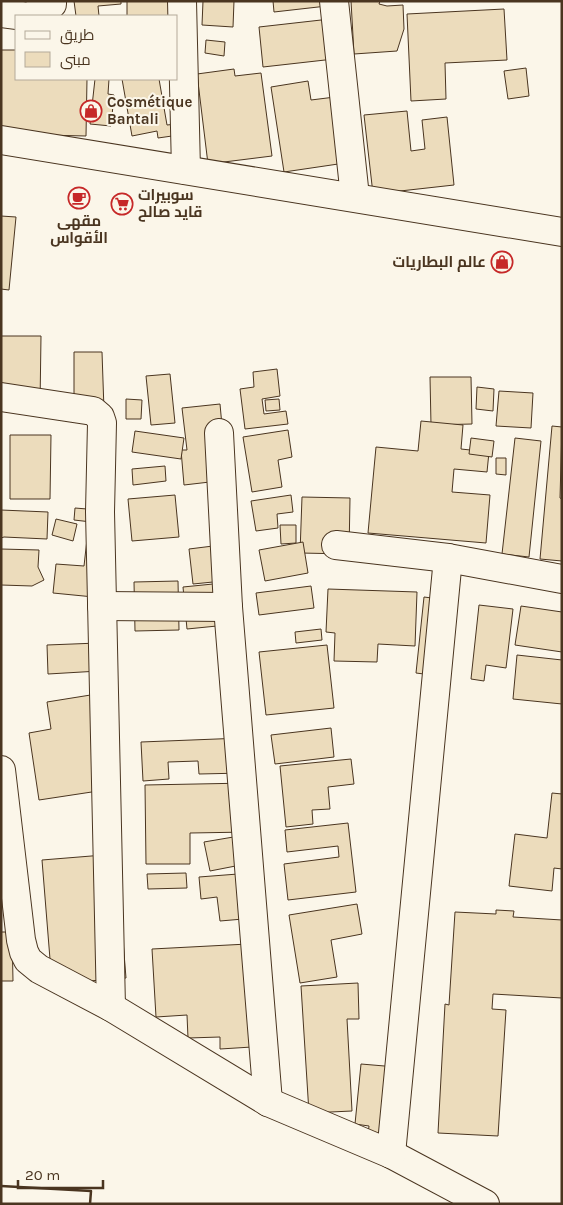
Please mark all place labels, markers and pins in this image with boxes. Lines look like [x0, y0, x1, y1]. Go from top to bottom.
place label: Cosmétique Bantali [107, 93, 192, 128]
shop icon: Cosmétique Bantali [79, 99, 103, 123]
cafe icon: مقهى الأقواس [67, 186, 91, 210]
place label: سوبيرات قايد صالح [138, 186, 202, 222]
supermarket icon: سوبيرات قايد صالح [110, 192, 134, 216]
place label: مقهى الأقواس [50, 212, 108, 247]
shop icon: عالم البطاريات [490, 250, 514, 274]
place label: عالم البطاريات [393, 253, 486, 272]

